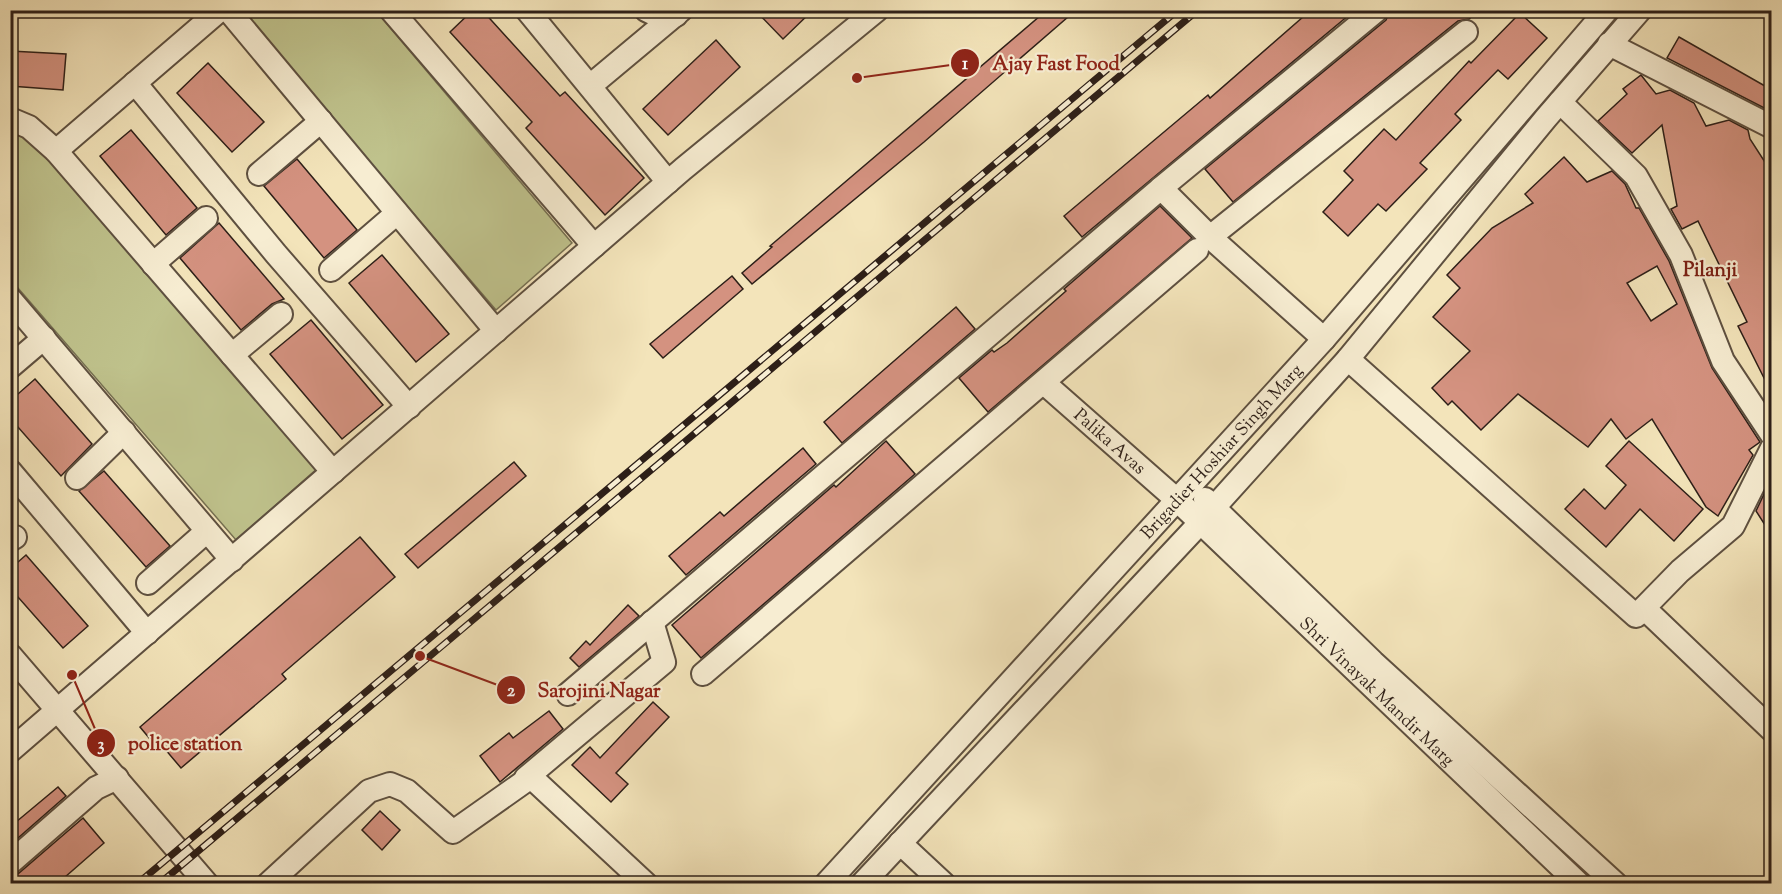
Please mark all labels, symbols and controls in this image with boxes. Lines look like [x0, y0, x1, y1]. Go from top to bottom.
callout: Ajay Fast Food [950, 44, 1132, 82]
text: Ajay Fast Food [992, 51, 1120, 80]
text: 1 [962, 52, 969, 78]
district label: Pilanji [1683, 257, 1737, 286]
street label: Brigadier Hoshiar Singh Marg [1136, 359, 1310, 546]
street label: Palika Avas [1067, 404, 1151, 482]
street label: Shri Vinayak Mandir Marg [1292, 612, 1460, 773]
callout: Sarojini Nagar [496, 671, 673, 709]
text: Sarojini Nagar [537, 678, 661, 707]
text: 2 [507, 679, 516, 705]
callout: police station [86, 724, 255, 762]
text: police station [128, 731, 242, 760]
text: 3 [97, 733, 105, 759]

